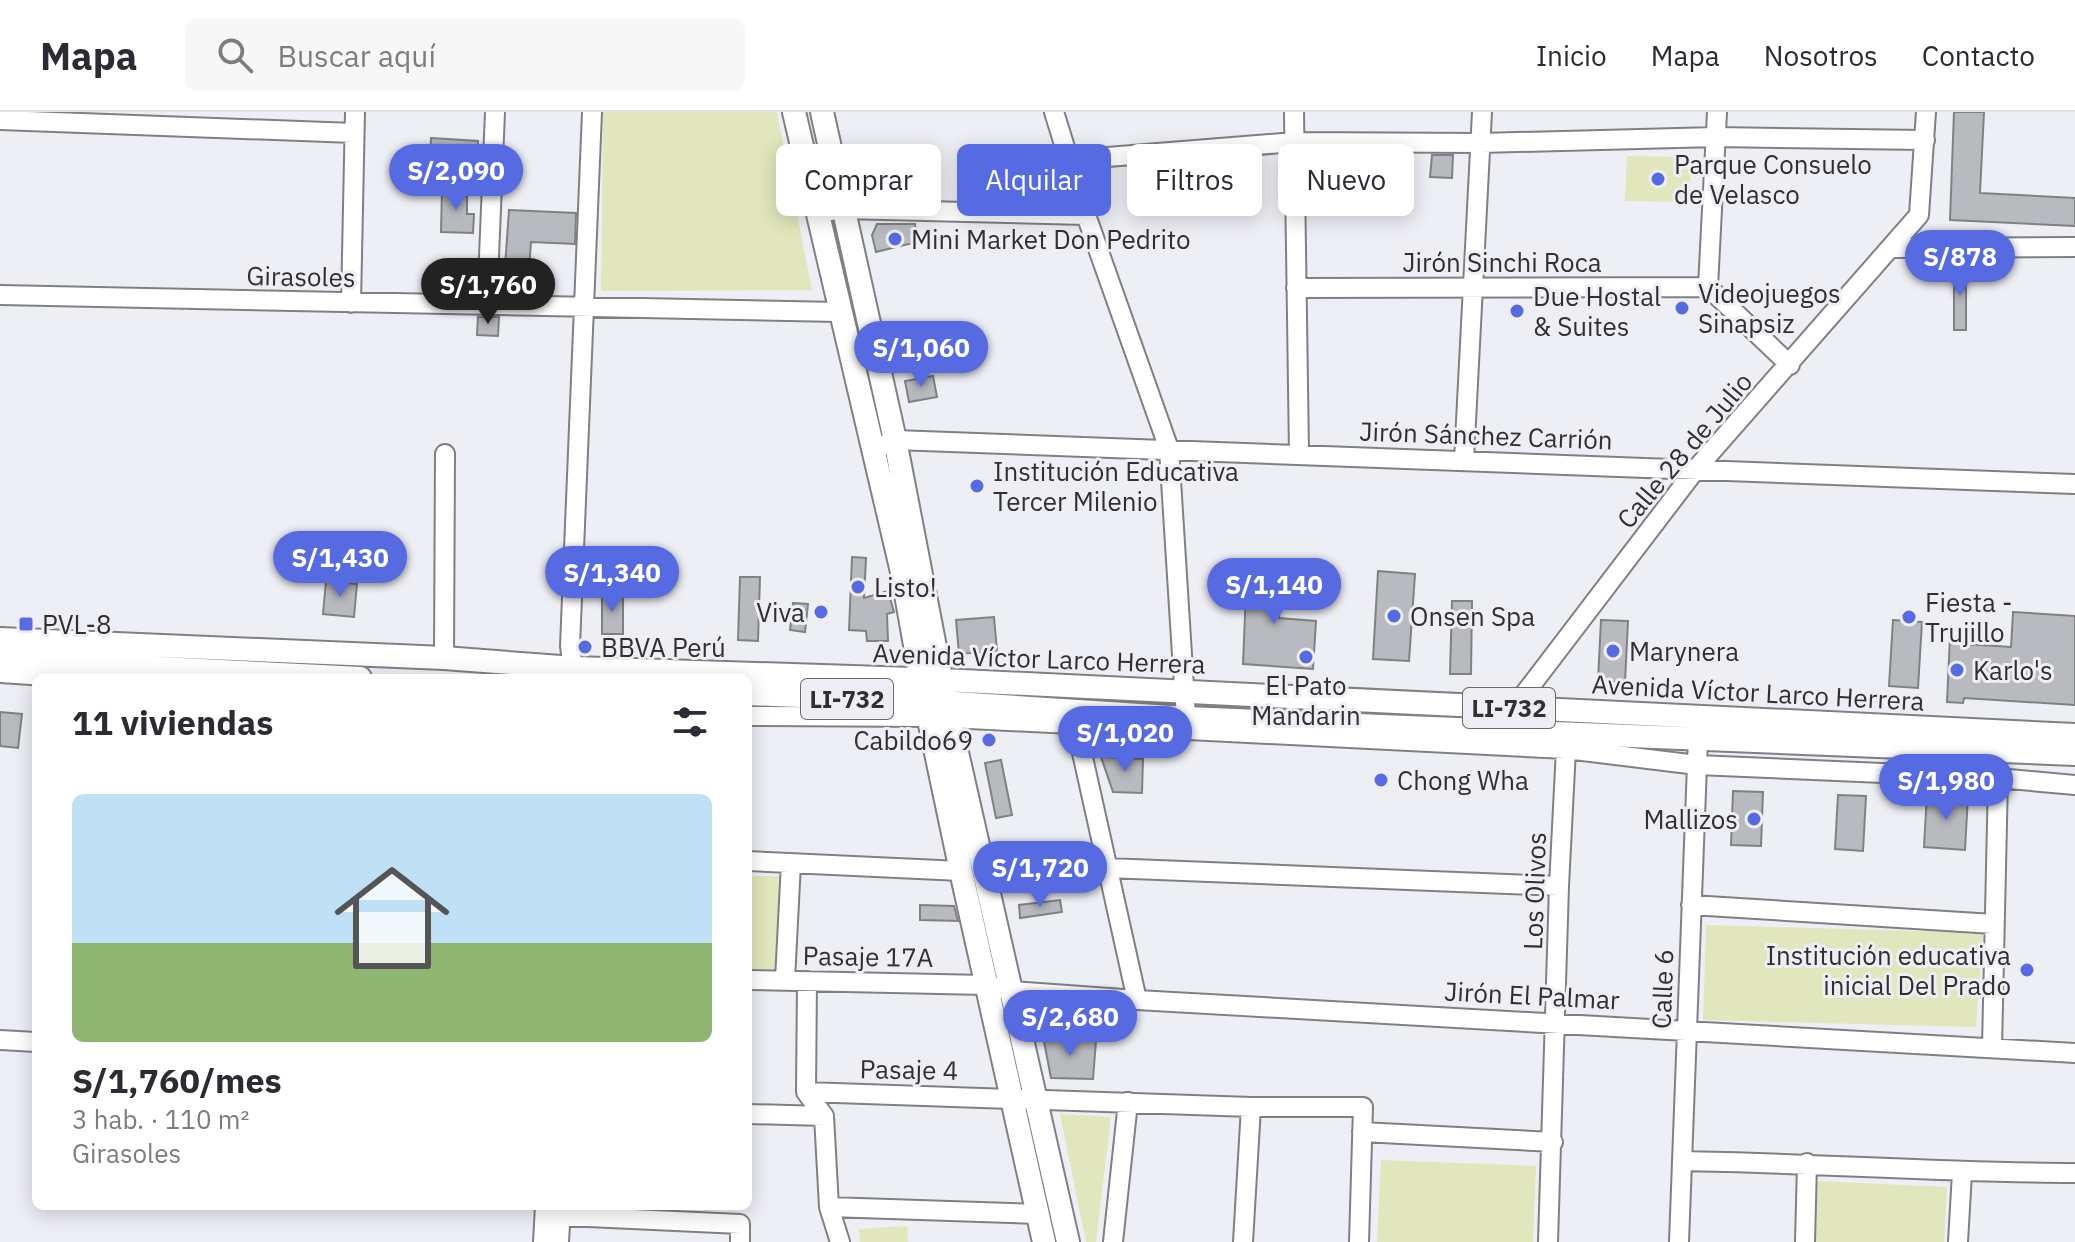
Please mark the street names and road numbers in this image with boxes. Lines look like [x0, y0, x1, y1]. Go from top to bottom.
street label: Jirón Sinchi Roca [1402, 245, 1602, 279]
street label: Girasoles [246, 258, 356, 294]
street label: Calle 28 de Julio [1609, 365, 1759, 535]
street label: Jirón Sánchez Carrión [1359, 414, 1613, 456]
street label: Avenida Víctor Larco Herrera [872, 635, 1206, 681]
street label: Avenida Víctor Larco Herrera [1591, 666, 1925, 718]
road number: LI-732 [801, 679, 893, 719]
road number: LI-732 [1463, 688, 1555, 728]
street label: Los Olivos [1515, 831, 1553, 951]
street label: Pasaje 17A [802, 938, 934, 974]
street label: Calle 6 [1644, 948, 1680, 1030]
street label: Jirón El Palmar [1443, 973, 1621, 1017]
street label: Pasaje 4 [859, 1051, 959, 1087]

